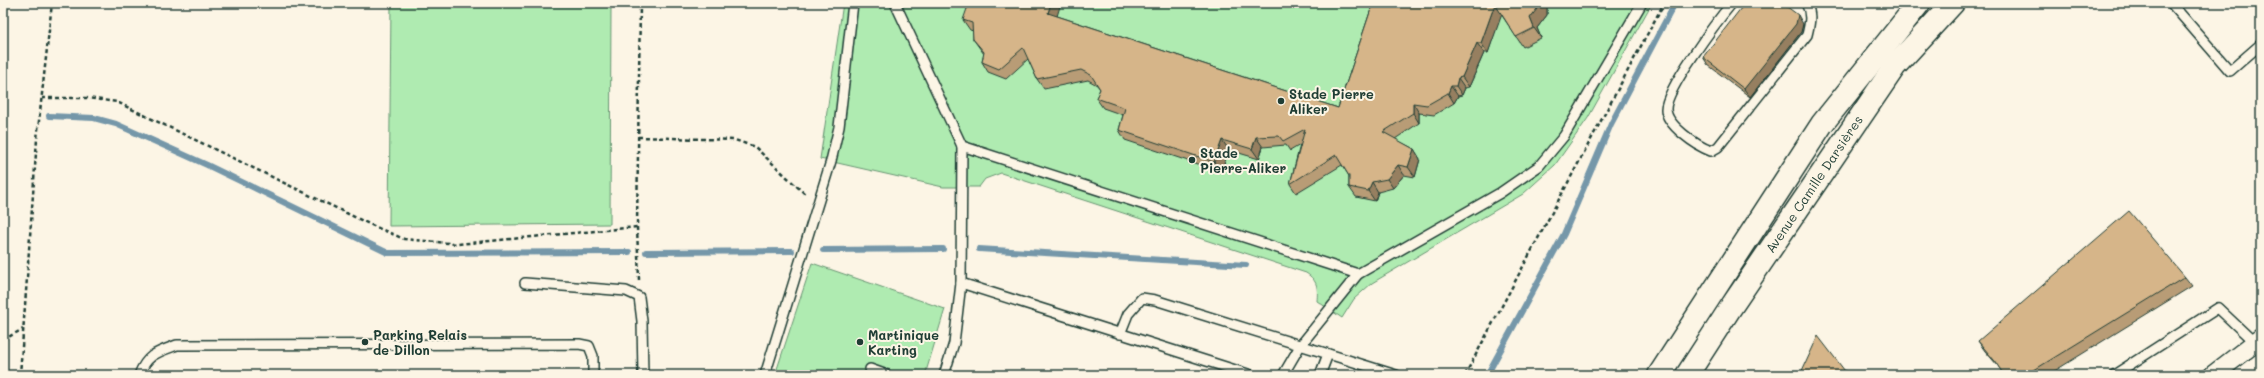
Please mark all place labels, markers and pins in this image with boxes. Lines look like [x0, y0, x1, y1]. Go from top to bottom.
place label: Stade Pierre Aliker [1289, 85, 1374, 117]
marker: Stade Pierre Aliker [1276, 96, 1286, 106]
place label: Stade Pierre-Aliker [1200, 144, 1287, 176]
marker: Stade Pierre-Aliker [1187, 155, 1197, 165]
place label: Parking Relais de Dillon [373, 326, 467, 358]
place label: Martinique Karting [868, 326, 939, 358]
marker: Parking Relais de Dillon [360, 337, 370, 347]
marker: Martinique Karting [855, 337, 865, 347]

